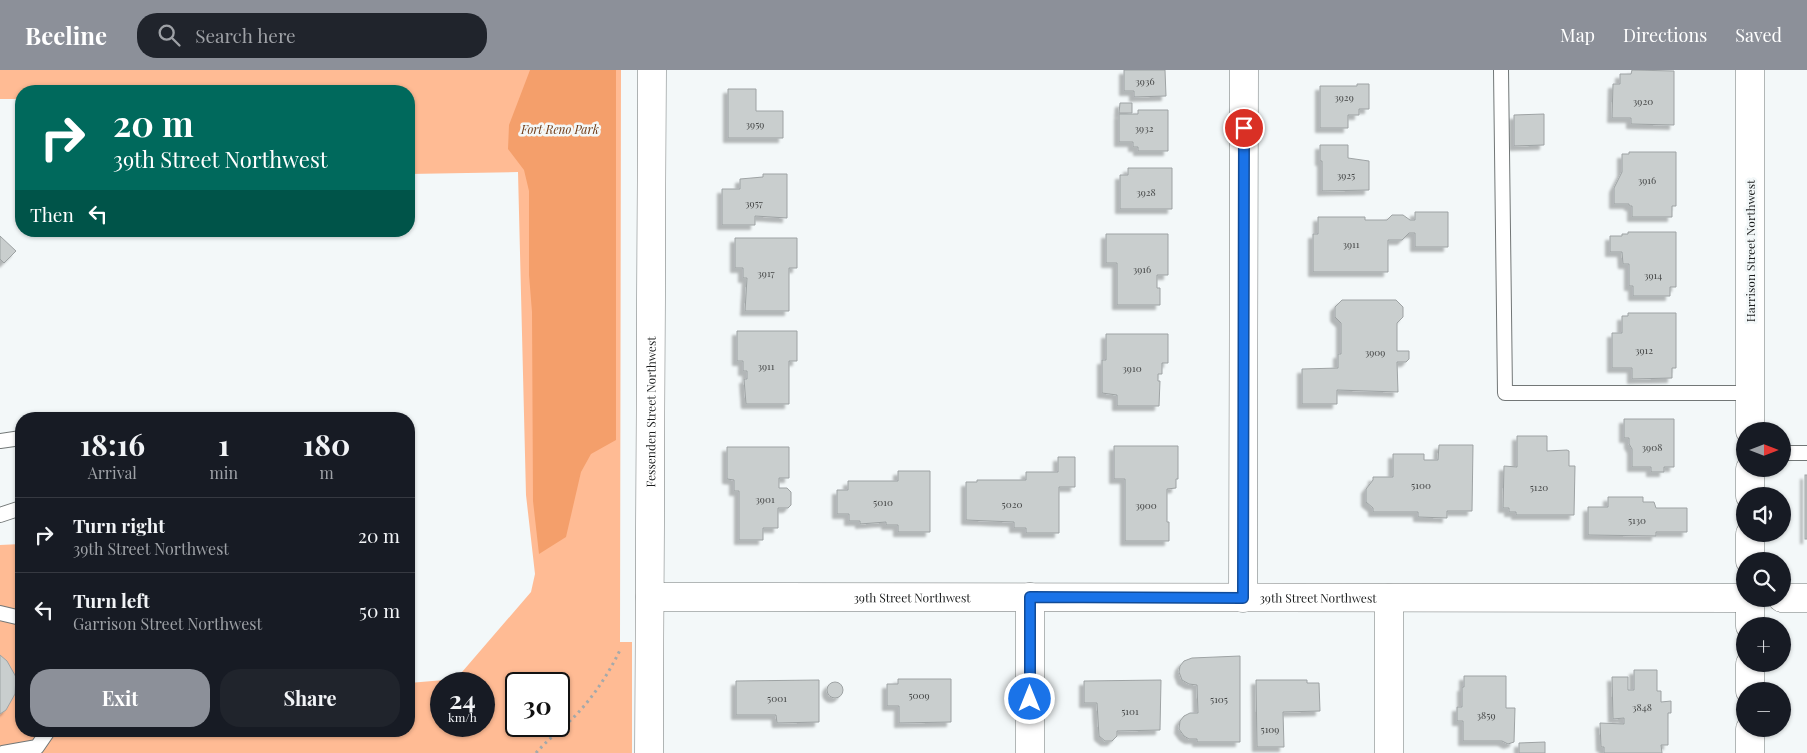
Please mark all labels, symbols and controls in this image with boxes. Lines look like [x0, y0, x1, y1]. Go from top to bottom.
search box [137, 13, 487, 58]
text: Beeline [25, 19, 107, 51]
icon: search [155, 21, 183, 49]
text: Search here [195, 22, 296, 48]
text: Map [1560, 23, 1595, 47]
text: Directions [1623, 23, 1707, 47]
text: Saved [1735, 23, 1782, 47]
house number: 3936 [1135, 74, 1155, 88]
house number: 3929 [1334, 90, 1354, 104]
house number: 3920 [1633, 94, 1653, 108]
text: 20 m [113, 99, 194, 146]
icon: right [30, 105, 95, 170]
pin [1223, 107, 1265, 149]
icon: arrive [1230, 114, 1258, 142]
house number: 3959 [746, 117, 764, 131]
park label: Fort Reno Park [520, 121, 599, 137]
house number: 3932 [1135, 121, 1154, 135]
text: 39th Street Northwest [113, 144, 328, 174]
house number: 3925 [1337, 168, 1355, 182]
house number: 3916 [1638, 173, 1656, 187]
street label: Harrison Street Northwest [1742, 179, 1758, 322]
house number: 3928 [1136, 185, 1156, 199]
house number: 3957 [745, 196, 763, 210]
icon: left [84, 200, 112, 228]
text: Then [30, 201, 74, 227]
house number: 3911 [1343, 237, 1360, 251]
house number: 3916 [1133, 262, 1151, 276]
house number: 3917 [757, 266, 775, 280]
house number: 3914 [1644, 268, 1662, 282]
street label: Fessenden Street Northwest [642, 336, 659, 488]
house number: 3912 [1635, 343, 1653, 357]
house number: 3909 [1365, 345, 1385, 359]
house number: 3911 [758, 359, 775, 373]
house number: 3910 [1122, 361, 1142, 375]
north arrow [1736, 422, 1791, 478]
map controls [1736, 422, 1791, 737]
text: 18:16 [80, 424, 145, 464]
text: 1 [218, 424, 230, 464]
text: 180 [303, 424, 350, 464]
house number: 3908 [1642, 440, 1662, 454]
text: Arrival [88, 462, 137, 483]
text: min [210, 462, 238, 483]
text: m [319, 462, 334, 483]
house number: 5100 [1411, 478, 1431, 492]
house number: 5120 [1530, 480, 1548, 494]
button: sound [1736, 487, 1791, 542]
house number: 3901 [755, 492, 775, 506]
house number: 5010 [873, 495, 893, 509]
house number: 5020 [1002, 497, 1022, 511]
house number: 3900 [1135, 498, 1157, 512]
text: Turn right [73, 512, 165, 538]
house number: 5130 [1628, 513, 1646, 527]
icon: right [30, 521, 58, 549]
text: 20 m [358, 522, 400, 548]
text: 39th Street Northwest [73, 538, 229, 559]
button: search [1736, 552, 1791, 607]
text: Turn left [73, 587, 150, 613]
street label: 39th Street Northwest [853, 589, 971, 605]
street label: 39th Street Northwest [1259, 590, 1377, 606]
icon: left [30, 596, 58, 624]
text: 50 m [359, 597, 400, 623]
text: Garrison Street Northwest [73, 613, 262, 634]
button: + [1736, 617, 1791, 672]
button: Exit [30, 669, 210, 727]
button: Share [220, 669, 400, 727]
speed limit sign: 30 [505, 672, 570, 737]
position arrow [1003, 672, 1055, 724]
text: 24 [449, 682, 476, 715]
button: − [1736, 682, 1791, 737]
house number: 5009 [908, 688, 930, 702]
house number: 5001 [767, 691, 787, 705]
house number: 5105 [1210, 692, 1228, 706]
house number: 3848 [1632, 700, 1652, 714]
house number: 5101 [1121, 704, 1139, 718]
house number: 3859 [1477, 708, 1495, 722]
text: km/h [448, 709, 477, 725]
house number: 5109 [1261, 722, 1279, 736]

